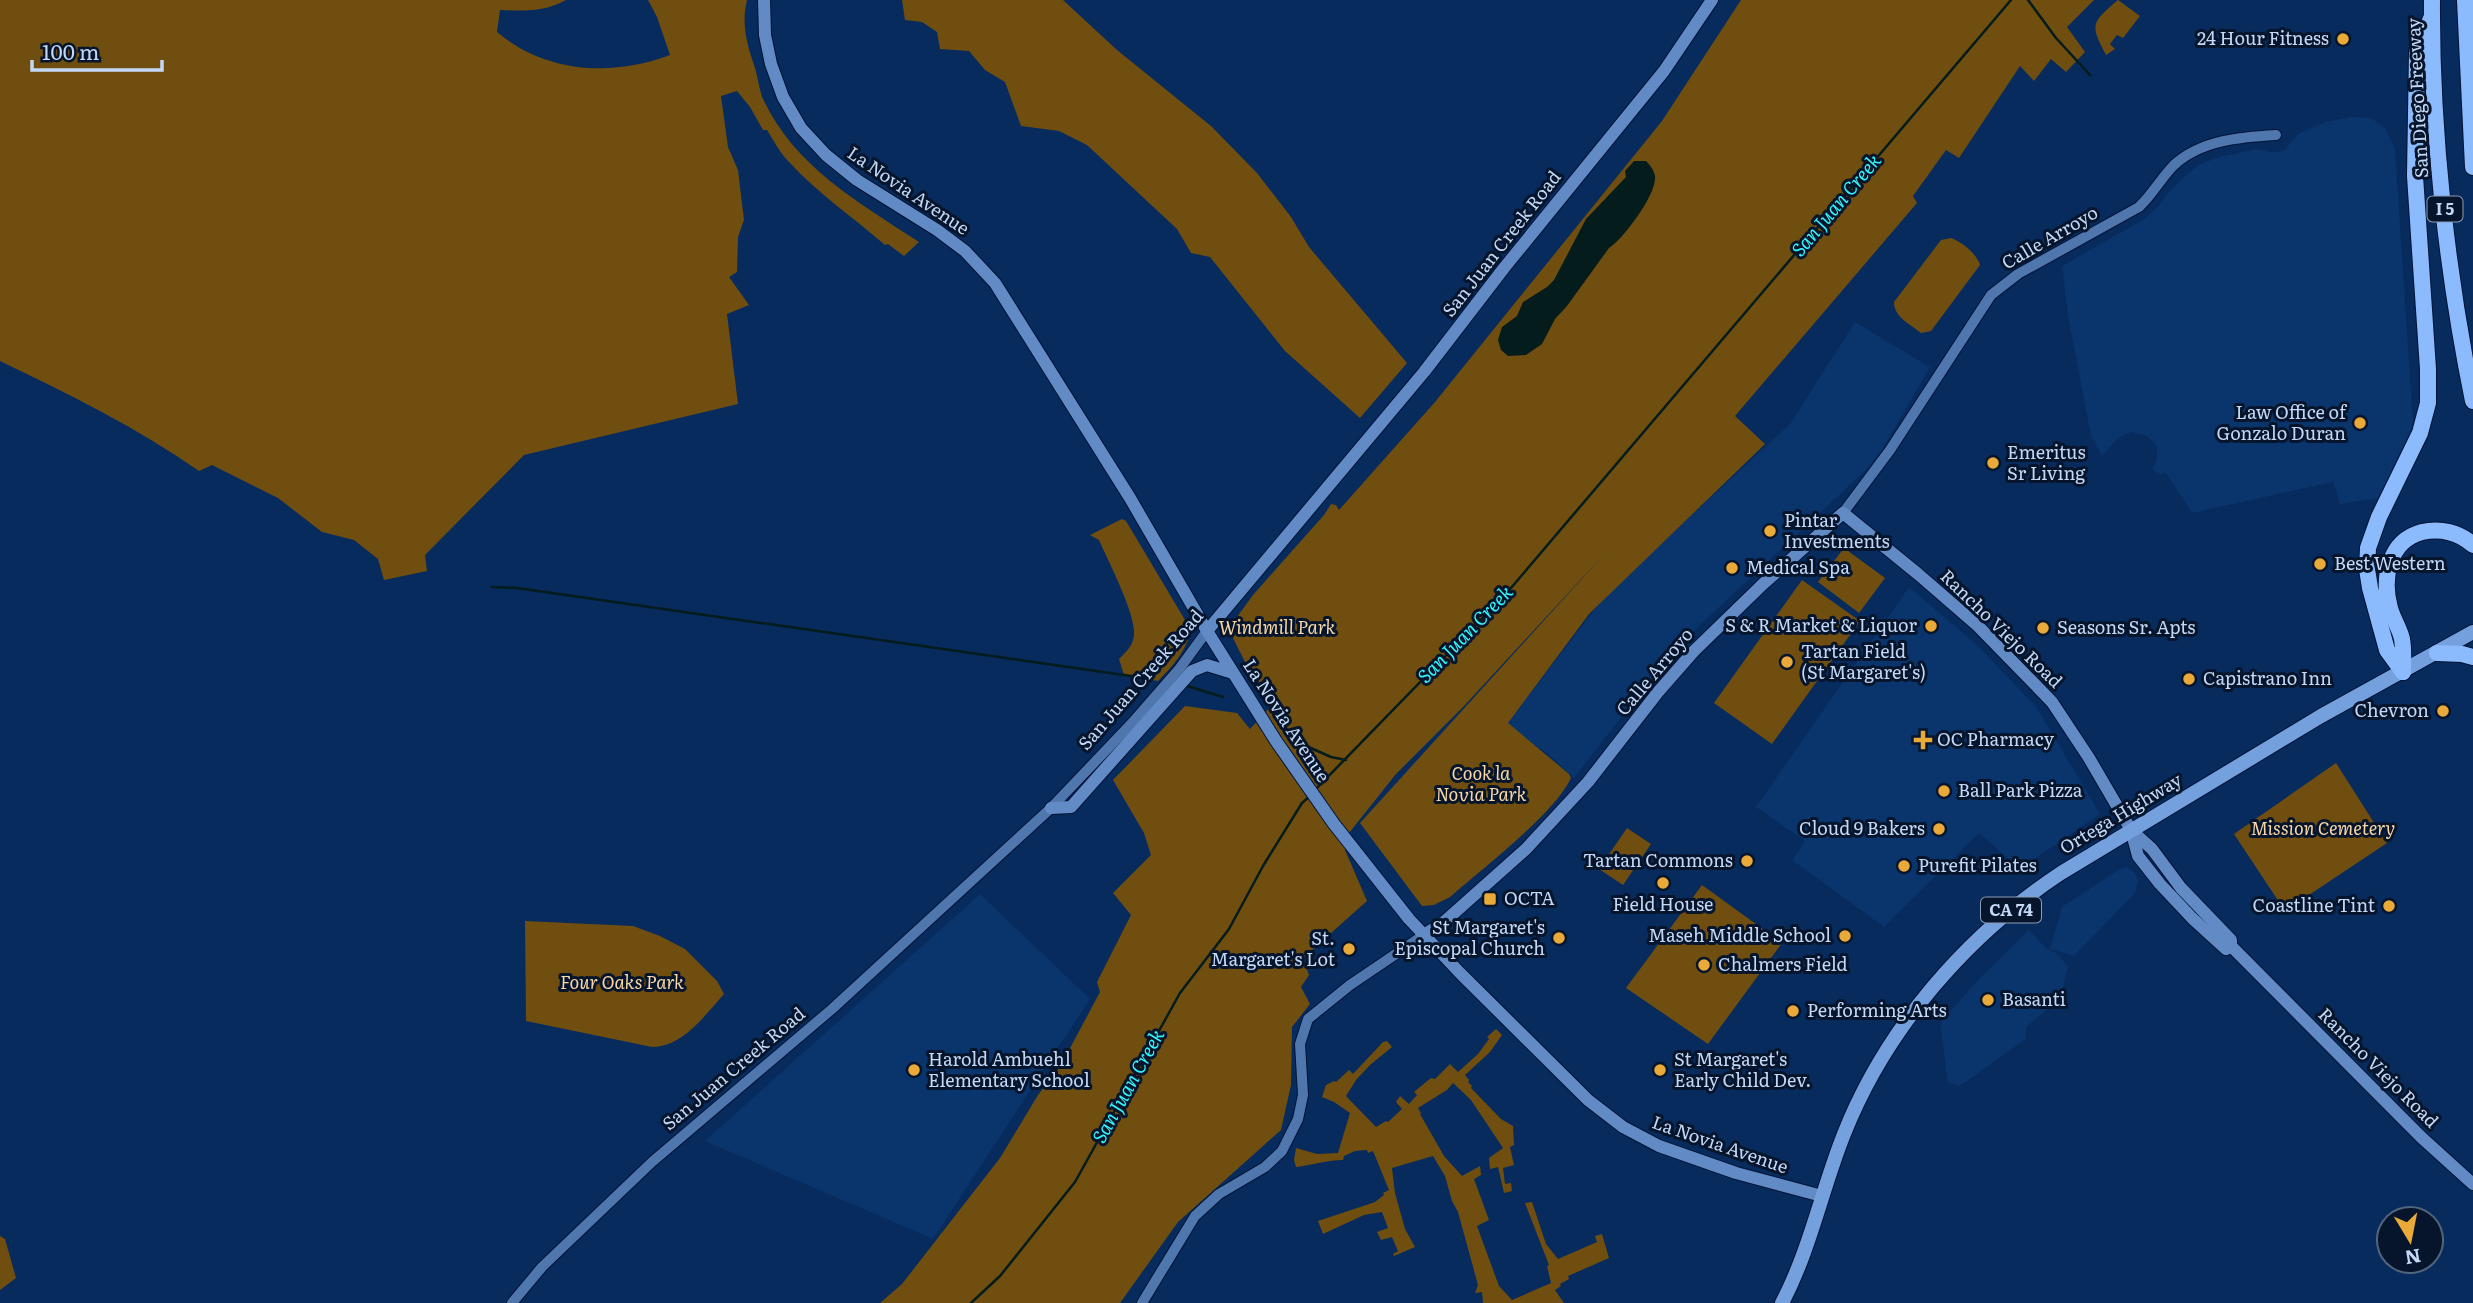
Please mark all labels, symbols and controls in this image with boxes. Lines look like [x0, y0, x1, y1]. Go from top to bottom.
street label: San Diego Freeway [2399, 17, 2434, 179]
place label: 24 Hour Fitness [2197, 24, 2329, 51]
scale bar [32, 28, 161, 72]
marker: 24 Hour Fitness [2335, 31, 2351, 47]
text: 100 m [42, 35, 99, 66]
street label: La Novia Avenue [842, 139, 975, 241]
water label: San Juan Creek [1784, 146, 1887, 262]
street label: San Juan Creek Road [1435, 164, 1567, 322]
road number: I 5 [2428, 196, 2462, 222]
street label: Calle Arroyo [1996, 198, 2103, 275]
place label: Law Office of Gonzalo Duran [2217, 398, 2348, 446]
marker: Law Office of Gonzalo Duran [2352, 415, 2368, 431]
place label: Emeritus Sr Living [2007, 438, 2086, 486]
marker: Emeritus Sr Living [1985, 455, 2001, 471]
place label: Pintar Investments [1784, 506, 1890, 554]
marker: Pintar Investments [1762, 523, 1778, 539]
place label: Best Western [2334, 549, 2446, 576]
place label: Medical Spa [1746, 553, 1850, 580]
marker: Best Western [2312, 556, 2328, 572]
marker: Medical Spa [1724, 560, 1740, 576]
street label: Rancho Viejo Road [1935, 562, 2069, 693]
water label: San Juan Creek [1410, 578, 1519, 689]
street label: San Juan Creek Road [1071, 603, 1209, 755]
place label: S & R Market & Liquor [1725, 611, 1917, 638]
park label: Windmill Park [1219, 613, 1336, 640]
place label: Seasons Sr. Apts [2057, 613, 2195, 640]
marker: S & R Market & Liquor [1923, 618, 1939, 634]
marker: Seasons Sr. Apts [2035, 620, 2051, 636]
street label: Calle Arroyo [1609, 621, 1699, 721]
place label: Tartan Field (St Margaret's) [1801, 637, 1926, 685]
street label: La Novia Avenue [1237, 653, 1337, 787]
marker: Tartan Field (St Margaret's) [1779, 654, 1795, 670]
place label: Capistrano Inn [2203, 664, 2332, 691]
marker: Capistrano Inn [2181, 671, 2197, 687]
place label: Chevron [2354, 696, 2429, 723]
marker: Chevron [2435, 703, 2451, 719]
place label: OC Pharmacy [1937, 725, 2055, 752]
marker: OC Pharmacy [1915, 732, 1931, 748]
park label: Cook la Novia Park [1436, 759, 1527, 807]
street label: Ortega Highway [2054, 765, 2187, 860]
place label: Ball Park Pizza [1958, 776, 2083, 803]
marker: Ball Park Pizza [1936, 783, 1952, 799]
place label: Cloud 9 Bakers [1799, 814, 1925, 841]
park label: Mission Cemetery [2251, 814, 2395, 841]
marker: Cloud 9 Bakers [1931, 821, 1947, 837]
place label: Tartan Commons [1583, 846, 1733, 873]
place label: Purefit Pilates [1918, 851, 2037, 878]
marker: Tartan Commons [1739, 853, 1755, 869]
marker: Purefit Pilates [1896, 858, 1912, 874]
marker: Field House [1655, 875, 1671, 891]
place label: OCTA [1504, 884, 1555, 911]
place label: Field House [1613, 890, 1713, 917]
marker: OCTA [1482, 891, 1498, 907]
place label: Coastline Tint [2253, 891, 2376, 918]
road number: CA 74 [1981, 898, 2041, 922]
marker: Coastline Tint [2381, 898, 2397, 914]
place label: St Margaret's Episcopal Church [1394, 913, 1545, 961]
place label: Maseh Middle School [1648, 921, 1831, 948]
place label: St. Margaret's Lot [1211, 924, 1336, 972]
marker: Maseh Middle School [1837, 928, 1853, 944]
marker: St Margaret's Episcopal Church [1551, 930, 1567, 946]
marker: St. Margaret's Lot [1341, 941, 1357, 957]
place label: Chalmers Field [1718, 950, 1848, 977]
marker: Chalmers Field [1696, 957, 1712, 973]
park label: Four Oaks Park [560, 968, 684, 995]
place label: Basanti [2002, 985, 2066, 1012]
marker: Basanti [1980, 992, 1996, 1008]
place label: Performing Arts [1807, 996, 1947, 1023]
street label: San Juan Creek Road [656, 1000, 810, 1136]
street label: Rancho Viejo Road [2313, 1001, 2445, 1133]
marker: Performing Arts [1785, 1003, 1801, 1019]
water label: San Juan Creek [1084, 1023, 1170, 1148]
place label: Harold Ambuehl Elementary School [928, 1045, 1090, 1093]
place label: St Margaret's Early Child Dev. [1674, 1045, 1811, 1093]
marker: Harold Ambuehl Elementary School [906, 1062, 922, 1078]
marker: St Margaret's Early Child Dev. [1652, 1062, 1668, 1078]
street label: La Novia Avenue [1649, 1108, 1792, 1180]
north arrow [2375, 1205, 2445, 1275]
text: N [2403, 1243, 2423, 1273]

